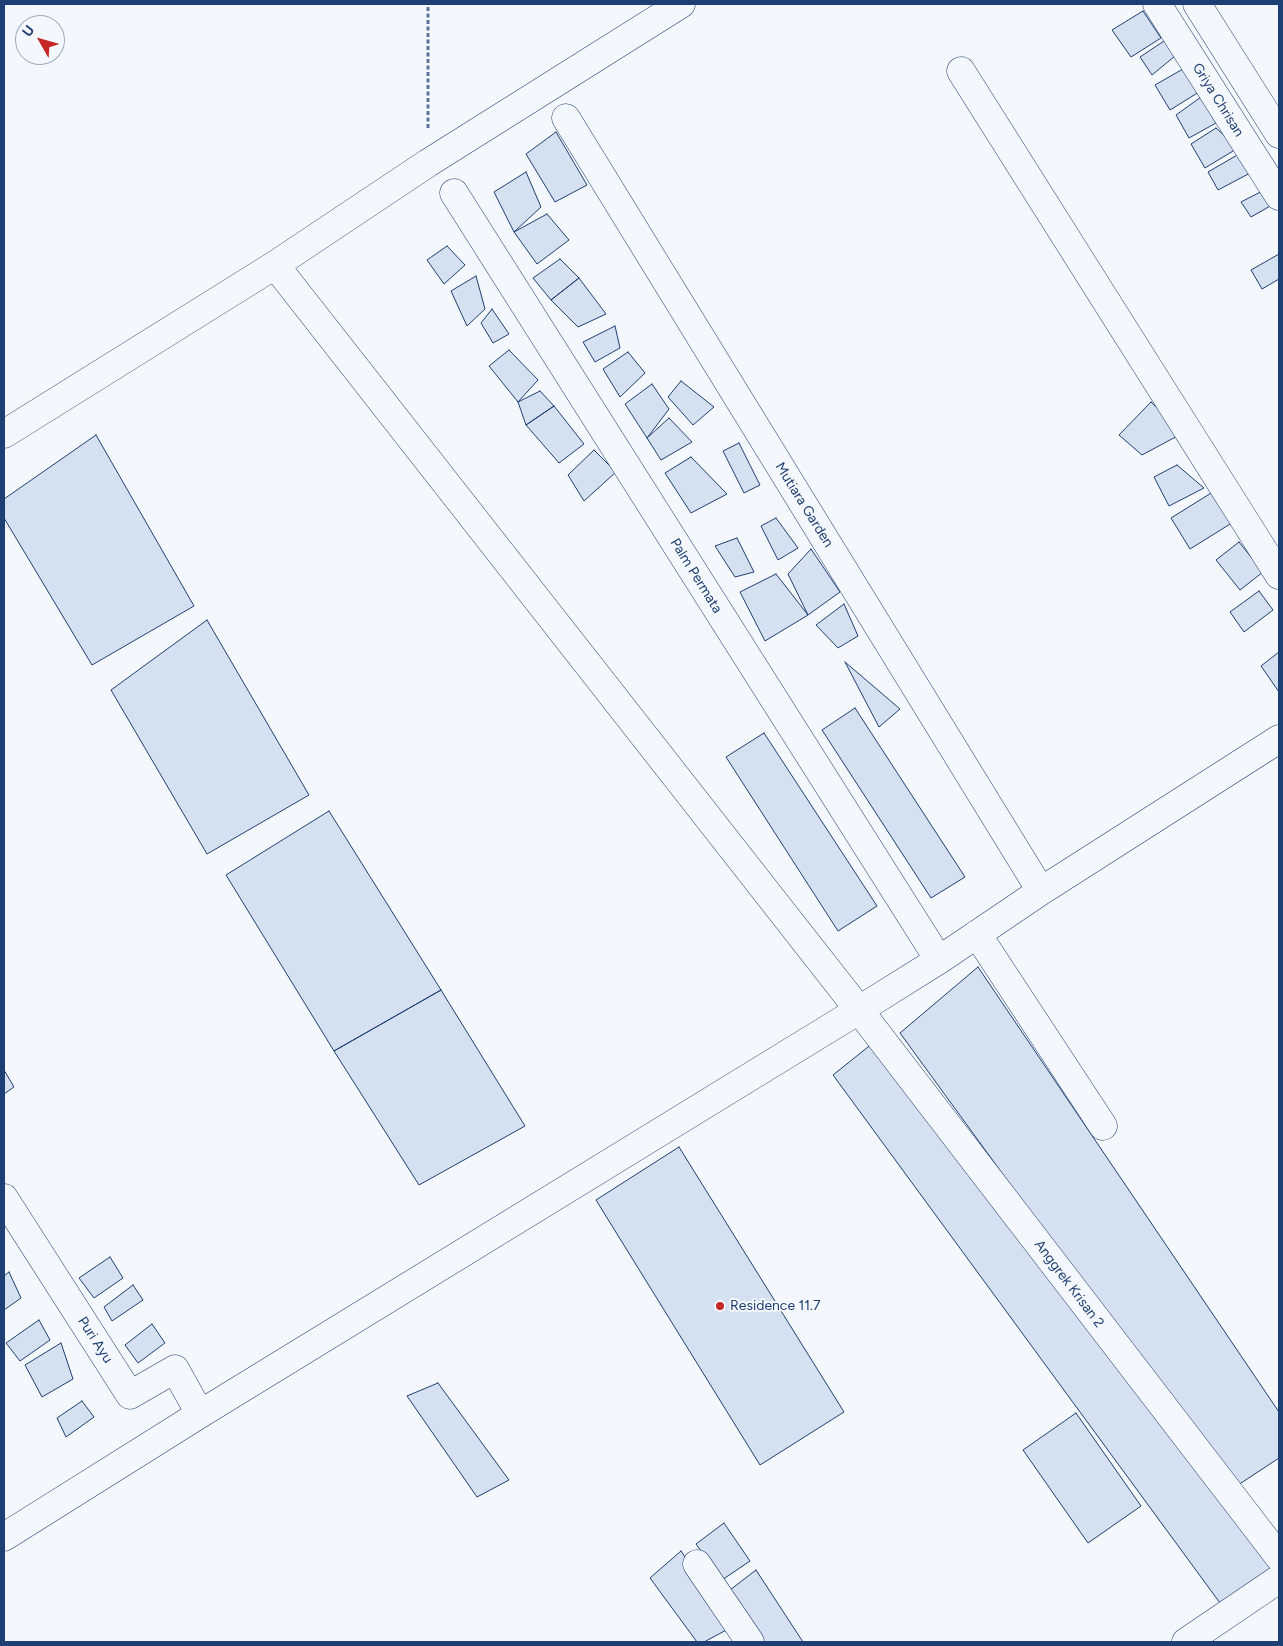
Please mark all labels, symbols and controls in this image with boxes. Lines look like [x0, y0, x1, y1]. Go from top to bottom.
north arrow [15, 15, 65, 65]
text: U [19, 22, 38, 40]
street label: Griya Chrisan [1189, 60, 1247, 140]
street label: Mutiara Garden [771, 459, 837, 551]
street label: Palm Permata [666, 535, 726, 617]
street label: Anggrek Krisan 2 [1031, 1237, 1107, 1331]
place label: Residence 11.7 [730, 1298, 821, 1314]
marker: Residence 11.7 [714, 1300, 726, 1312]
street label: Puri Ayu [74, 1314, 116, 1366]

